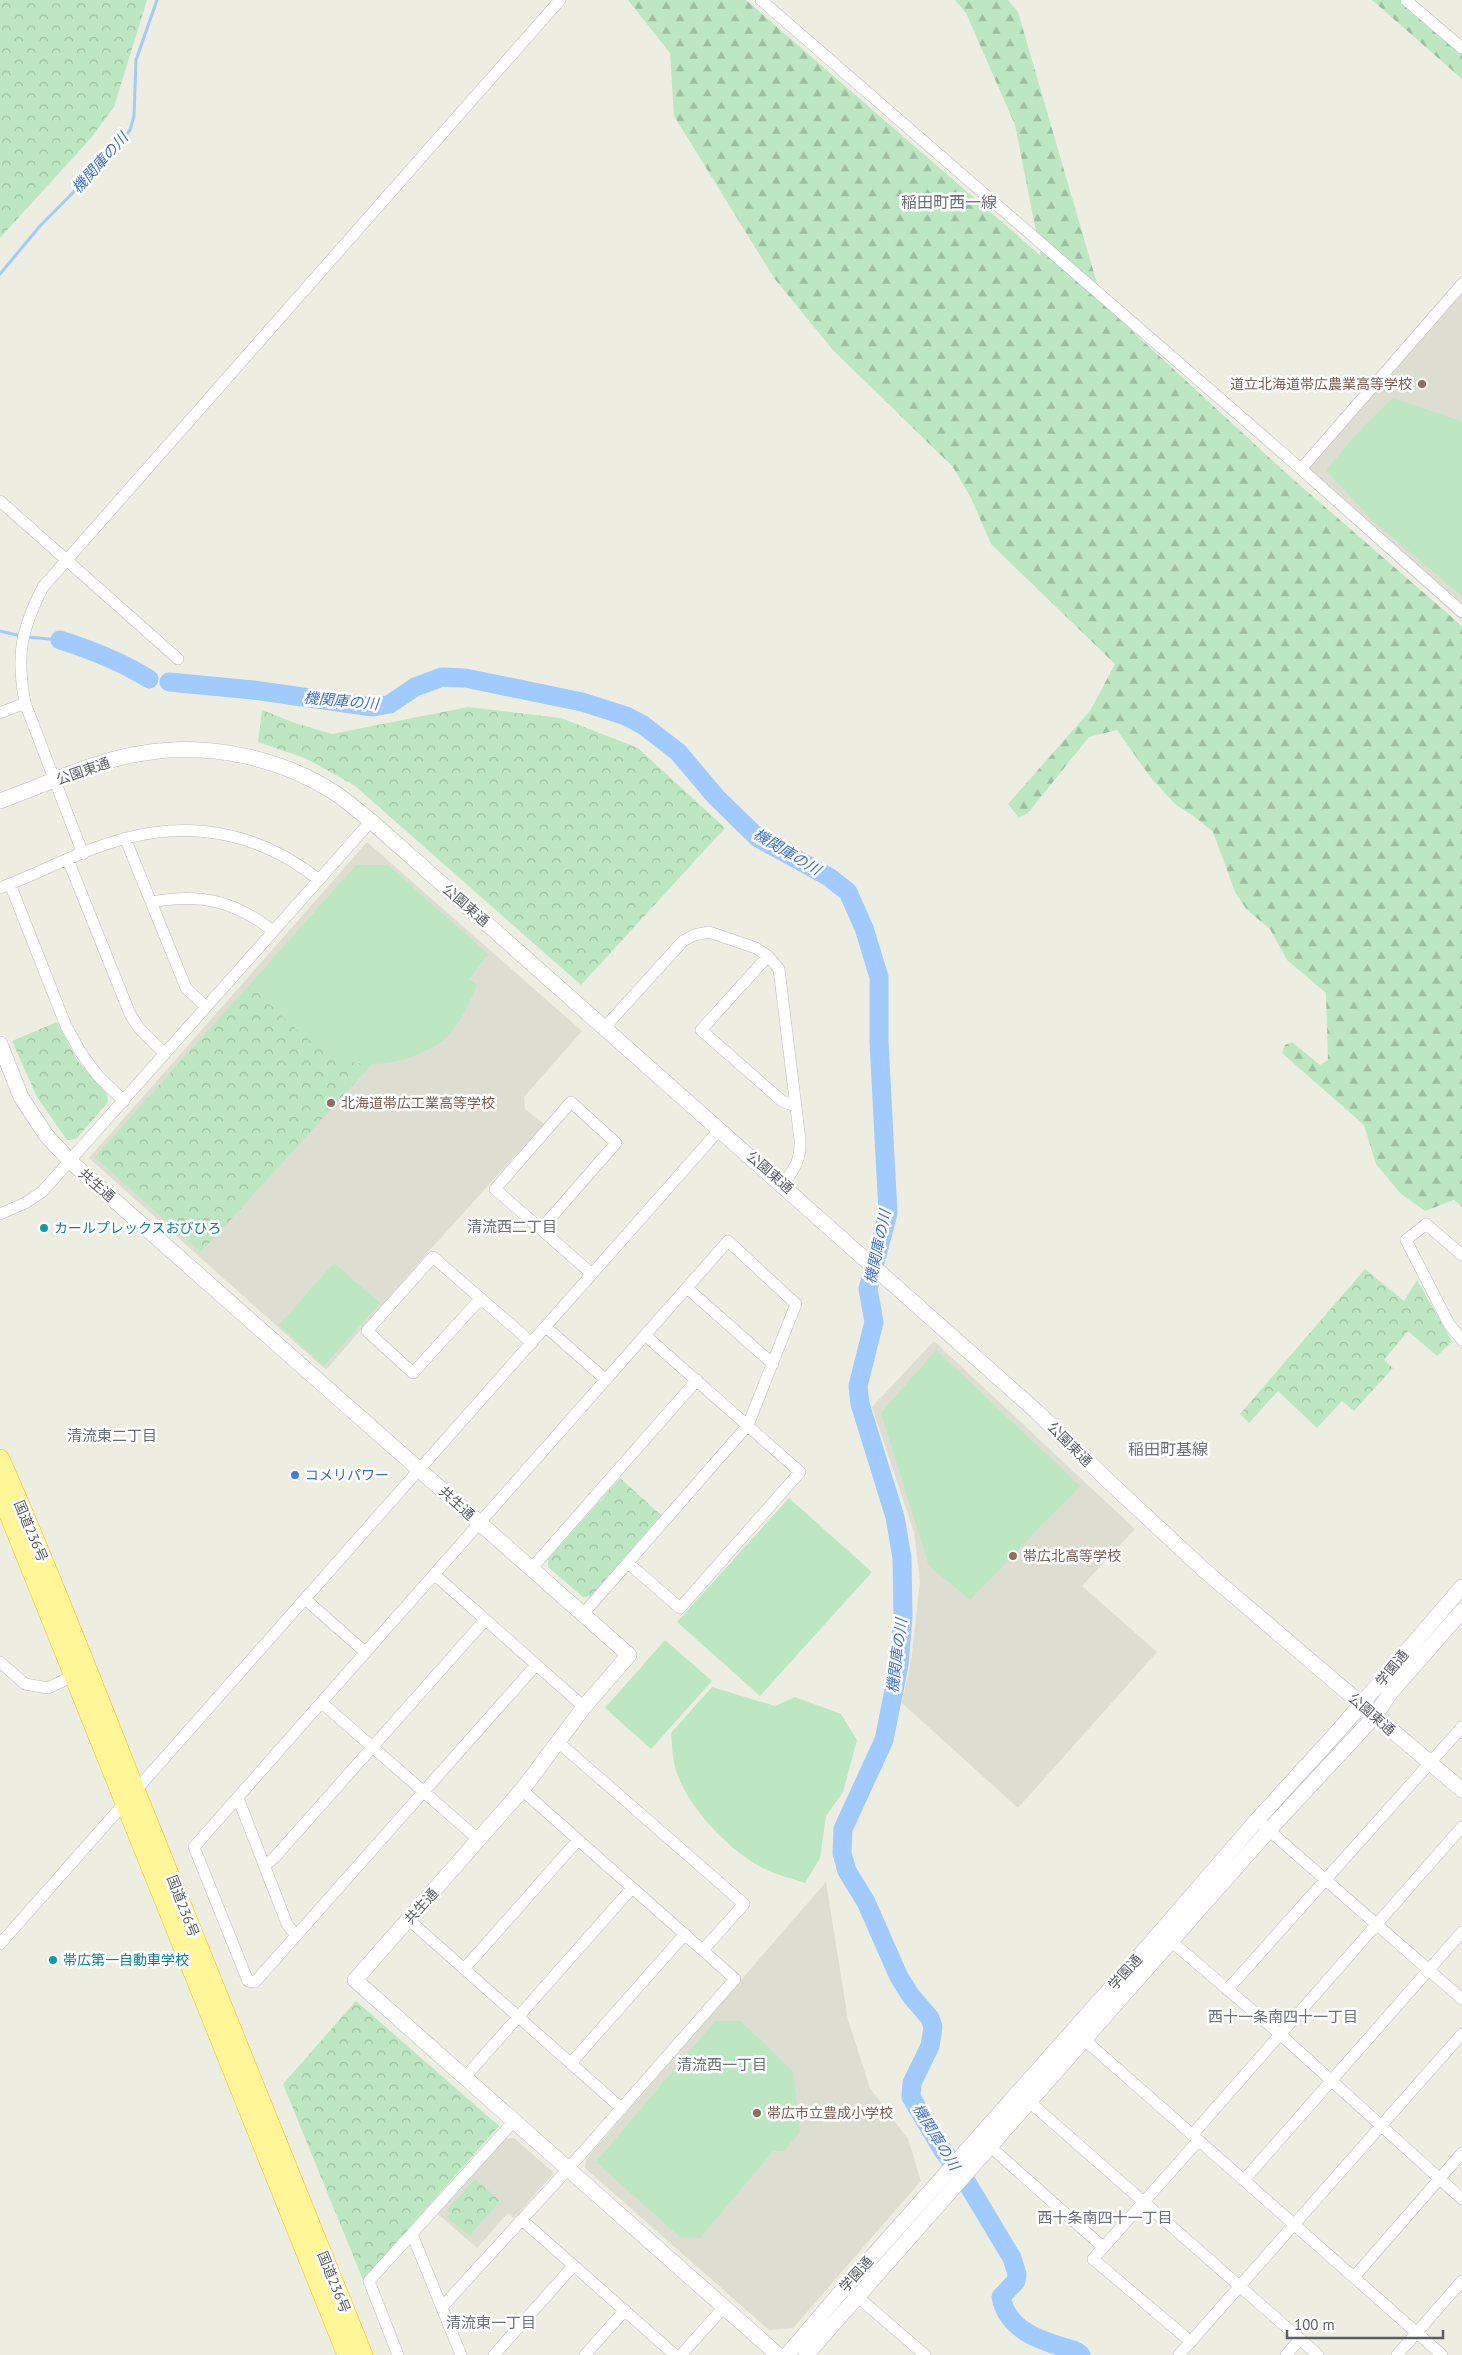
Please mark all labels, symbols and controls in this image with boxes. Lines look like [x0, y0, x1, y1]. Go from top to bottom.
water label: 機関庫の川 [67, 127, 133, 197]
district label: 稲田町西一線 [901, 192, 997, 212]
place label: 道立北海道帯広農業高等学校 [1230, 375, 1412, 393]
marker: 道立北海道帯広農業高等学校 [1416, 378, 1428, 390]
water label: 機関庫の川 [303, 688, 381, 713]
street label: 公園東通 [54, 753, 112, 789]
water label: 機関庫の川 [750, 824, 826, 880]
street label: 公園東通 [439, 880, 493, 930]
place label: 北海道帯広工業高等学校 [341, 1094, 495, 1112]
marker: 北海道帯広工業高等学校 [325, 1097, 337, 1109]
street label: 公園東通 [743, 1147, 797, 1197]
street label: 共生通 [75, 1164, 119, 1206]
water label: 機関庫の川 [860, 1206, 895, 1286]
district label: 清流西二丁目 [467, 1217, 557, 1236]
place label: カールプレックスおびひろ [54, 1219, 222, 1237]
marker: カールプレックスおびひろ [38, 1222, 50, 1234]
street label: 公園東通 [1044, 1418, 1096, 1470]
district label: 清流東二丁目 [67, 1426, 157, 1445]
district label: 稲田町基線 [1128, 1439, 1208, 1459]
place label: コメリパワー [305, 1466, 389, 1484]
marker: コメリパワー [289, 1469, 301, 1481]
street label: 共生通 [435, 1482, 479, 1524]
street label: 国道236号 [10, 1498, 52, 1564]
place label: 帯広北高等学校 [1023, 1547, 1121, 1565]
marker: 帯広北高等学校 [1007, 1550, 1019, 1562]
water label: 機関庫の川 [883, 1616, 911, 1694]
street label: 学園通 [1372, 1646, 1412, 1690]
street label: 公園東通 [1345, 1689, 1399, 1739]
street label: 国道236号 [163, 1872, 203, 1940]
street label: 共生通 [400, 1884, 442, 1928]
street label: 学園通 [1104, 1950, 1146, 1994]
place label: 帯広第一自動車学校 [63, 1951, 189, 1969]
marker: 帯広第一自動車学校 [47, 1954, 59, 1966]
district label: 西十一条南四十一丁目 [1208, 2007, 1358, 2026]
district label: 清流西一丁目 [677, 2055, 767, 2074]
water label: 機関庫の川 [908, 2100, 965, 2175]
place label: 帯広市立豊成小学校 [767, 2104, 893, 2122]
marker: 帯広市立豊成小学校 [751, 2107, 763, 2119]
district label: 西十条南四十一丁目 [1037, 2208, 1173, 2227]
street label: 国道236号 [314, 2249, 354, 2315]
street label: 学園通 [835, 2252, 877, 2296]
scale bar [1287, 2308, 1443, 2340]
district label: 清流東一丁目 [446, 2313, 536, 2332]
text: 100 m [1294, 2315, 1335, 2334]

